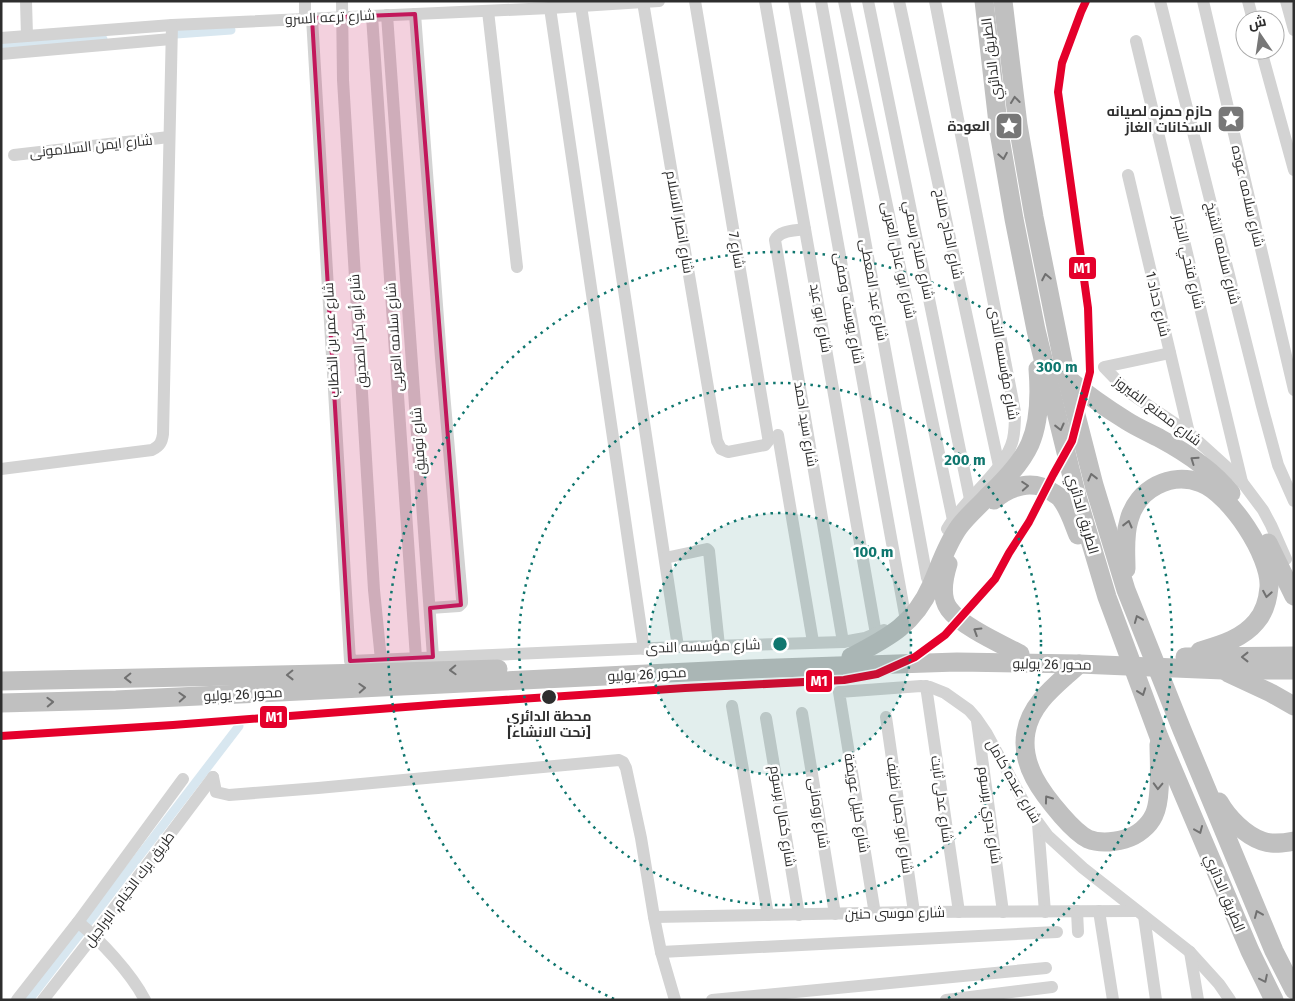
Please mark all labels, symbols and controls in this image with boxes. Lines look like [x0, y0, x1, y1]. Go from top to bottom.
street label: شارع ترعه السرو [285, 7, 375, 28]
north arrow [1235, 10, 1285, 60]
text: ش [1247, 13, 1268, 33]
street label: الطريق الدائري [978, 16, 1008, 101]
one-way arrow [1010, 96, 1021, 104]
place label: حازم حمزه لصيانه السخانات الغاز [1107, 103, 1212, 136]
place icon: حازم حمزه لصيانه السخانات الغاز [1216, 104, 1246, 134]
place icon: العودة [994, 111, 1024, 141]
place label: العودة [947, 118, 990, 135]
street label: شارع ايمن السلامونى [29, 132, 153, 161]
street label: شارع سلامه عوده [1228, 144, 1267, 249]
one-way arrow [998, 151, 1008, 160]
street label: شارع انصار الاسلام [661, 169, 697, 275]
street label: شارع الحاج صلاح [931, 187, 966, 281]
street label: شارع صلاح رسمي [897, 199, 937, 302]
street label: شارع ابو عادل العربى [878, 200, 919, 320]
street label: شارع سلامه الشيخ [1202, 200, 1243, 306]
street label: شارع فتحي النجار [1166, 212, 1208, 311]
street label: شارع 7 [725, 230, 748, 270]
street label: شارع عبد المعطى [856, 238, 891, 342]
street label: شارع يوسف وصفى [830, 251, 867, 365]
line badge: M1 [1068, 256, 1097, 280]
text: M1 [1073, 260, 1091, 277]
street label: شارع حداد 1 [1142, 270, 1173, 338]
street label: شارع أبو بكر الصديق [345, 273, 371, 389]
one-way arrow [1041, 273, 1052, 282]
street label: شارع عمر بن الخطاب [320, 282, 343, 398]
street label: شارع سلامه العربى [382, 282, 407, 392]
street label: شارع ابو عيد [806, 282, 835, 354]
street label: شارع مؤسسه الندى [985, 305, 1022, 421]
text: 300 m [1035, 358, 1078, 376]
street label: شارع مصنع الفيروز [1110, 373, 1205, 450]
street label: شارع سيد احمد [790, 380, 821, 468]
street label: شارع توفيق [408, 407, 429, 475]
one-way arrow [1054, 422, 1065, 431]
text: 200 m [944, 451, 986, 469]
one-way arrow [1190, 457, 1200, 466]
street label: الطريق الدائري [1060, 472, 1102, 557]
one-way arrow [1087, 473, 1097, 481]
one-way arrow [1021, 480, 1029, 491]
one-way arrow [1122, 520, 1133, 529]
text: 100 m [853, 543, 893, 561]
one-way arrow [1263, 590, 1273, 599]
one-way arrow [1134, 616, 1144, 624]
one-way arrow [974, 627, 983, 637]
centre of rings [771, 635, 789, 653]
street label: شارع مؤسسه الندى [645, 636, 761, 657]
one-way arrow [1241, 652, 1248, 662]
street label: محور 26 يوليو [1012, 655, 1092, 674]
street label: محور 26 يوليو [607, 664, 687, 685]
one-way arrow [449, 665, 457, 676]
line badge: M1 [805, 669, 833, 693]
one-way arrow [286, 670, 294, 680]
one-way arrow [124, 673, 132, 683]
text: M1 [810, 673, 828, 690]
one-way arrow [358, 683, 366, 694]
street label: محور 26 يوليو [203, 684, 283, 705]
one-way arrow [1136, 687, 1146, 696]
marker: محطة الدائري [تحت الانشاء] [540, 688, 558, 706]
one-way arrow [178, 691, 186, 702]
one-way arrow [46, 697, 54, 707]
line badge: M1 [259, 705, 288, 729]
place label: محطة الدائري [تحت الانشاء] [507, 708, 591, 741]
text: M1 [265, 709, 283, 726]
street label: شارع عبده كامل [983, 736, 1044, 826]
street label: شارع خليل عويضة [840, 752, 873, 854]
street label: شارع عدلى ثابت [927, 754, 956, 844]
street label: شارع ابو جمال نظيف [883, 756, 916, 875]
street label: شارع كمال برسوم [765, 764, 799, 868]
street label: شارع بدري برسوم [971, 765, 1005, 865]
street label: شارع رومانى [805, 777, 832, 850]
one-way arrow [1153, 782, 1163, 790]
one-way arrow [1045, 795, 1054, 805]
one-way arrow [1192, 825, 1203, 834]
street label: طريق برك الخيام, البراجيل [81, 828, 179, 951]
street label: الطريق الدائري [1198, 852, 1249, 936]
street label: شارع موسى حنين [845, 904, 945, 923]
one-way arrow [1254, 910, 1265, 919]
one-way arrow [1258, 974, 1268, 983]

